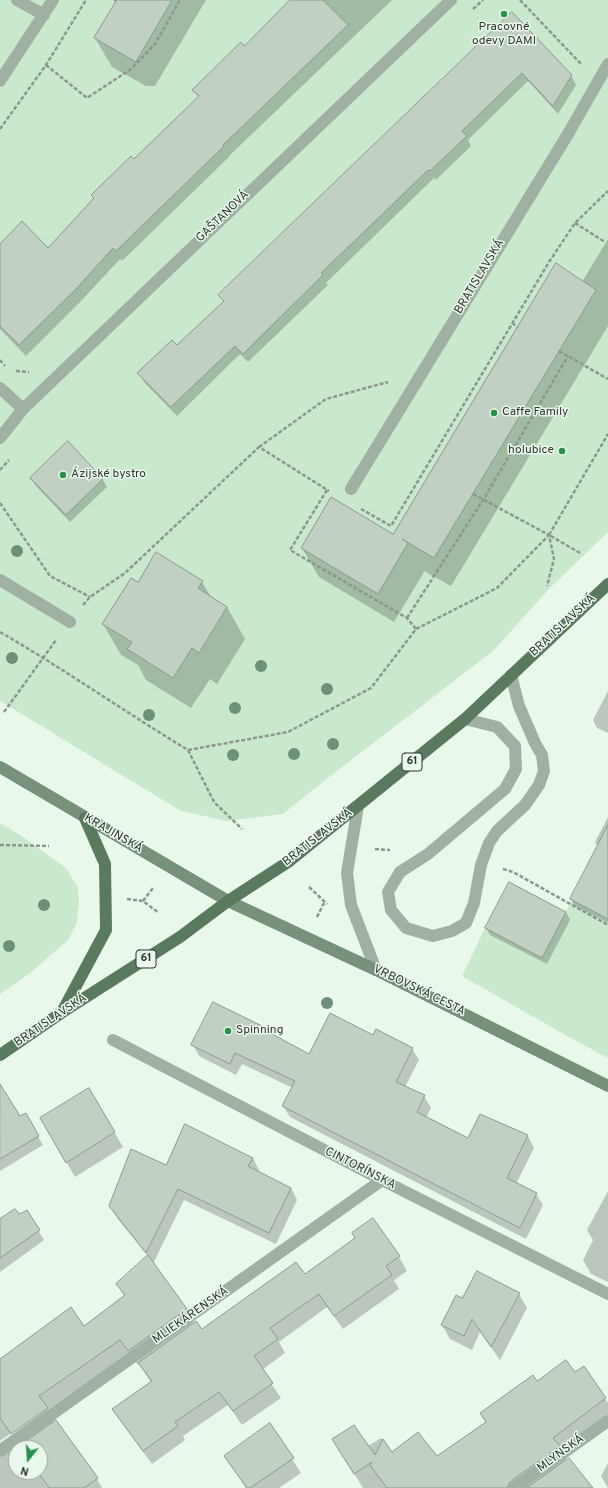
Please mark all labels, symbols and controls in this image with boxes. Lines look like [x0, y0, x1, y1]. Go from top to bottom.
marker: Pracovné odevy DAMI [499, 9, 509, 19]
place label: Pracovné odevy DAMI [472, 21, 536, 49]
street label: GAŠTANOVÁ [194, 188, 252, 246]
street label: BRATISLAVSKÁ [452, 237, 508, 317]
place label: Caffe Family [502, 406, 568, 420]
marker: Caffe Family [489, 408, 499, 418]
place label: holubice [508, 444, 554, 458]
marker: holubice [557, 446, 567, 456]
place label: Ázijské bystro [71, 468, 146, 482]
marker: Ázijské bystro [58, 470, 68, 480]
street label: BRATISLAVSKÁ [527, 592, 599, 660]
road number: 61 [402, 753, 422, 771]
street label: BRATISLAVSKÁ [280, 806, 356, 870]
street label: KRAJINSKÁ [81, 811, 145, 857]
road number: 61 [136, 950, 156, 968]
street label: VRBOVSKÁ CESTA [371, 962, 467, 1020]
street label: BRATISLAVSKÁ [12, 991, 90, 1051]
place label: Spinning [236, 1024, 283, 1038]
marker: Spinning [223, 1026, 233, 1036]
street label: CINTORÍNSKA [322, 1145, 398, 1193]
street label: MLIEKÁRENSKÁ [150, 1284, 232, 1348]
street label: MLYNSKÁ [535, 1432, 587, 1476]
north arrow [8, 1440, 48, 1480]
text: N [19, 1463, 31, 1478]

